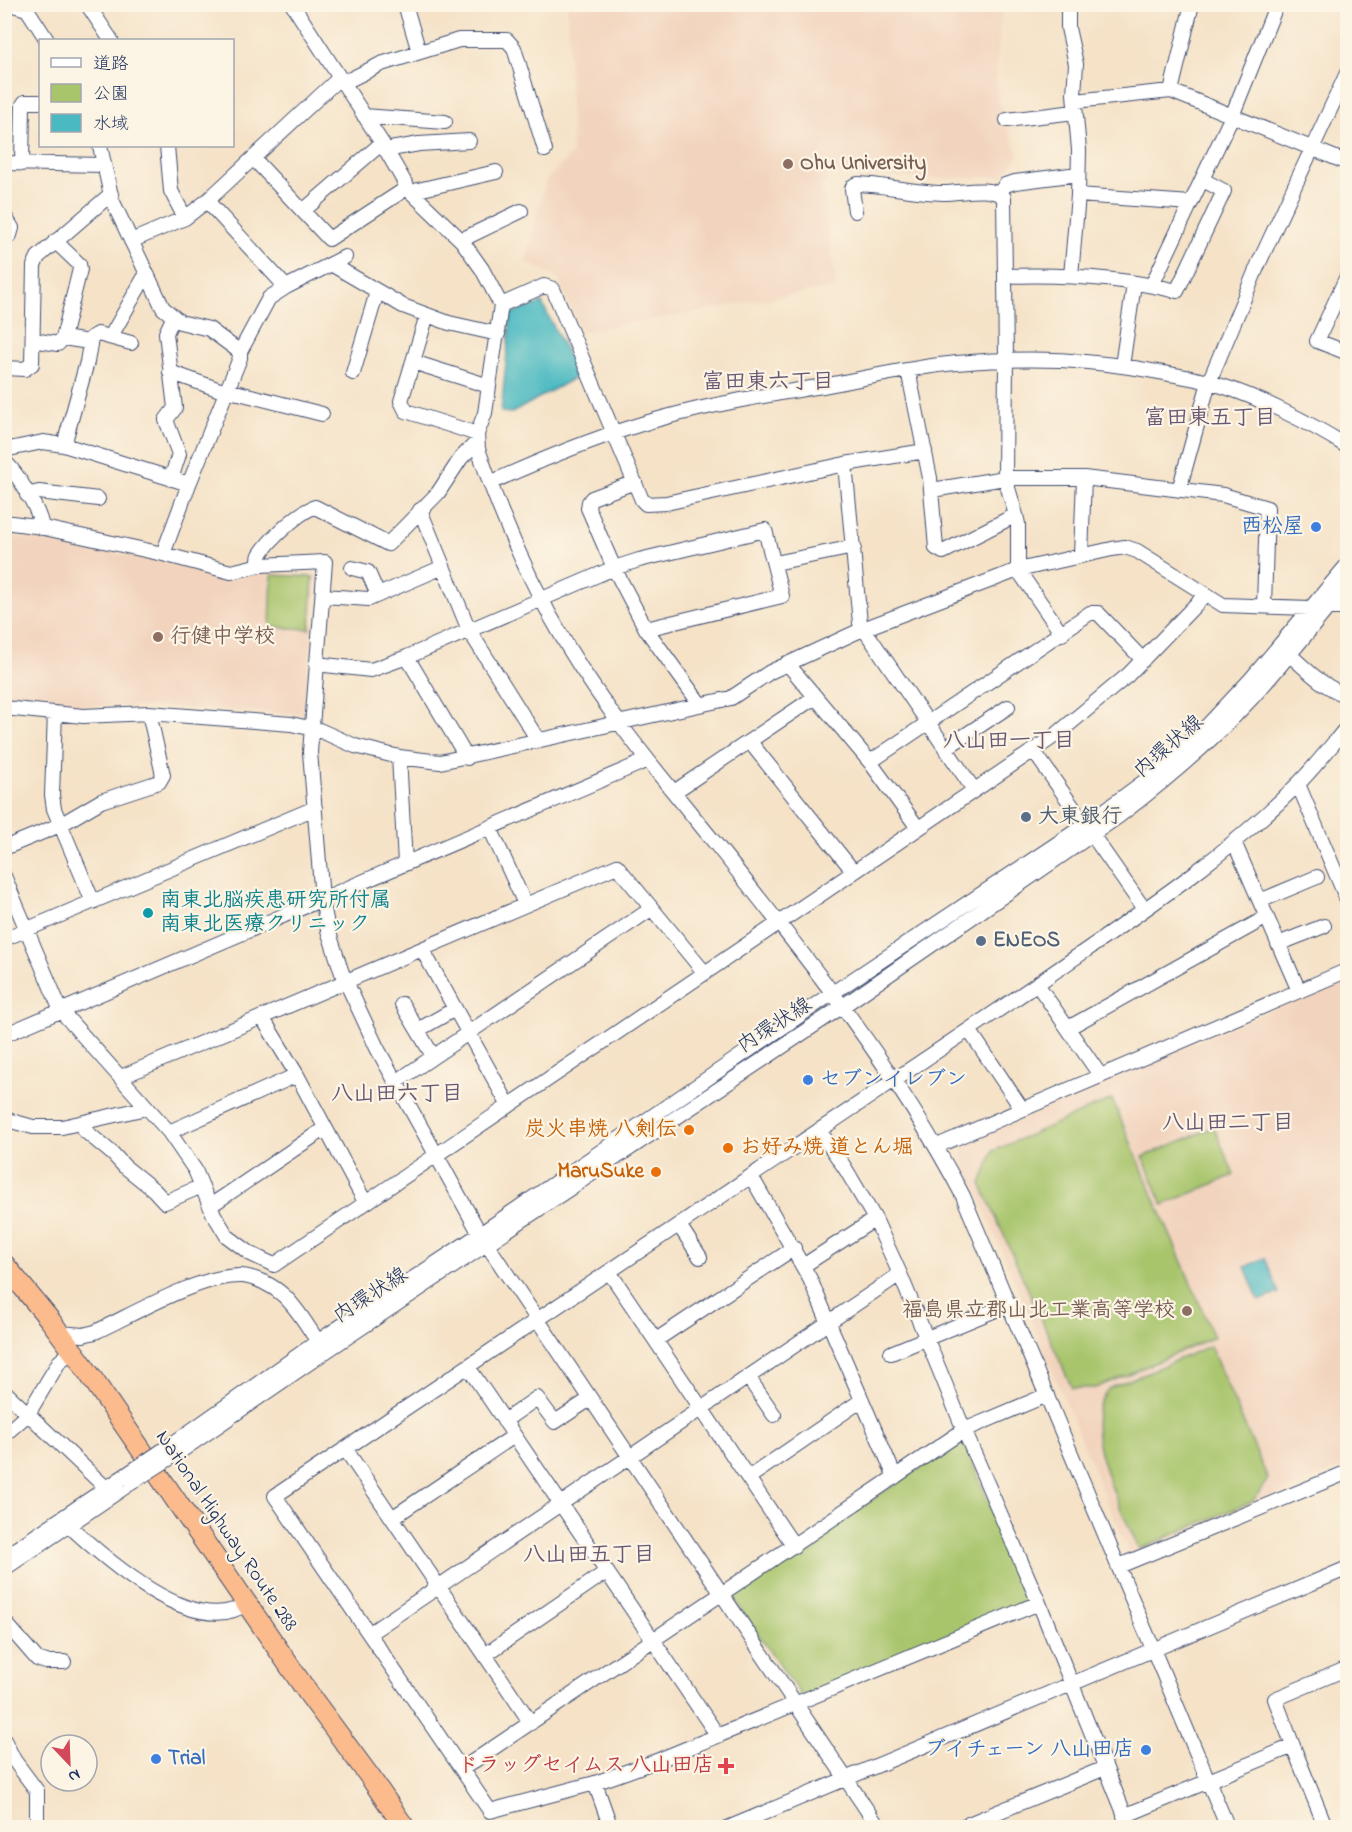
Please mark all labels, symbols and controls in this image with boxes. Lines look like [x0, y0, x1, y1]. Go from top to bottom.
legend [39, 39, 234, 147]
text: 道路 [93, 52, 129, 78]
text: 公園 [93, 82, 129, 108]
text: 水域 [93, 112, 129, 138]
place label: Ohu University [800, 149, 927, 181]
marker: Ohu University [781, 157, 795, 171]
district label: 富田東六丁目 [702, 367, 834, 399]
district label: 富田東五丁目 [1144, 403, 1276, 435]
place label: 西松屋 [1241, 512, 1304, 542]
marker: 西松屋 [1309, 520, 1323, 534]
place label: 行健中学校 [170, 622, 275, 652]
marker: 行健中学校 [151, 630, 165, 644]
street label: 内環状線 [1127, 708, 1211, 786]
district label: 八山田一丁目 [943, 726, 1075, 758]
place label: 大東銀行 [1038, 802, 1122, 832]
marker: 大東銀行 [1019, 810, 1033, 824]
place label: 南東北脳疾患研究所付属 南東北医療クリニック [160, 886, 391, 940]
marker: 南東北脳疾患研究所付属 南東北医療クリニック [141, 906, 155, 920]
place label: ENEOS [993, 926, 1060, 956]
marker: ENEOS [974, 934, 988, 948]
street label: 内環状線 [732, 991, 818, 1061]
place label: セブンイレブン [820, 1065, 967, 1095]
marker: セブンイレブン [801, 1073, 815, 1087]
district label: 八山田六丁目 [331, 1079, 463, 1111]
district label: 八山田二丁目 [1162, 1108, 1294, 1140]
place label: 炭火串焼 八剣伝 [525, 1115, 677, 1145]
marker: 炭火串焼 八剣伝 [682, 1123, 696, 1137]
place label: お好み焼 道とん堀 [740, 1133, 913, 1163]
marker: お好み焼 道とん堀 [721, 1141, 735, 1155]
place label: MaruSuke [557, 1157, 645, 1187]
marker: MaruSuke [649, 1165, 663, 1179]
street label: 内環状線 [328, 1261, 414, 1331]
place label: 福島県立郡山北工業高等学校 [902, 1296, 1175, 1326]
marker: 福島県立郡山北工業高等学校 [1180, 1304, 1194, 1318]
street label: National Highway Route 288 [146, 1424, 305, 1639]
district label: 八山田五丁目 [523, 1540, 655, 1572]
north arrow [39, 1733, 99, 1793]
place label: ブイチェーン 八山田店 [925, 1735, 1134, 1765]
marker: ブイチェーン 八山田店 [1139, 1743, 1153, 1757]
place label: Trial [168, 1744, 206, 1774]
place label: ドラッグセイムス 八山田店 [458, 1751, 714, 1781]
marker: Trial [149, 1752, 163, 1766]
marker: ドラッグセイムス 八山田店 [719, 1759, 733, 1773]
text: N [64, 1762, 84, 1788]

